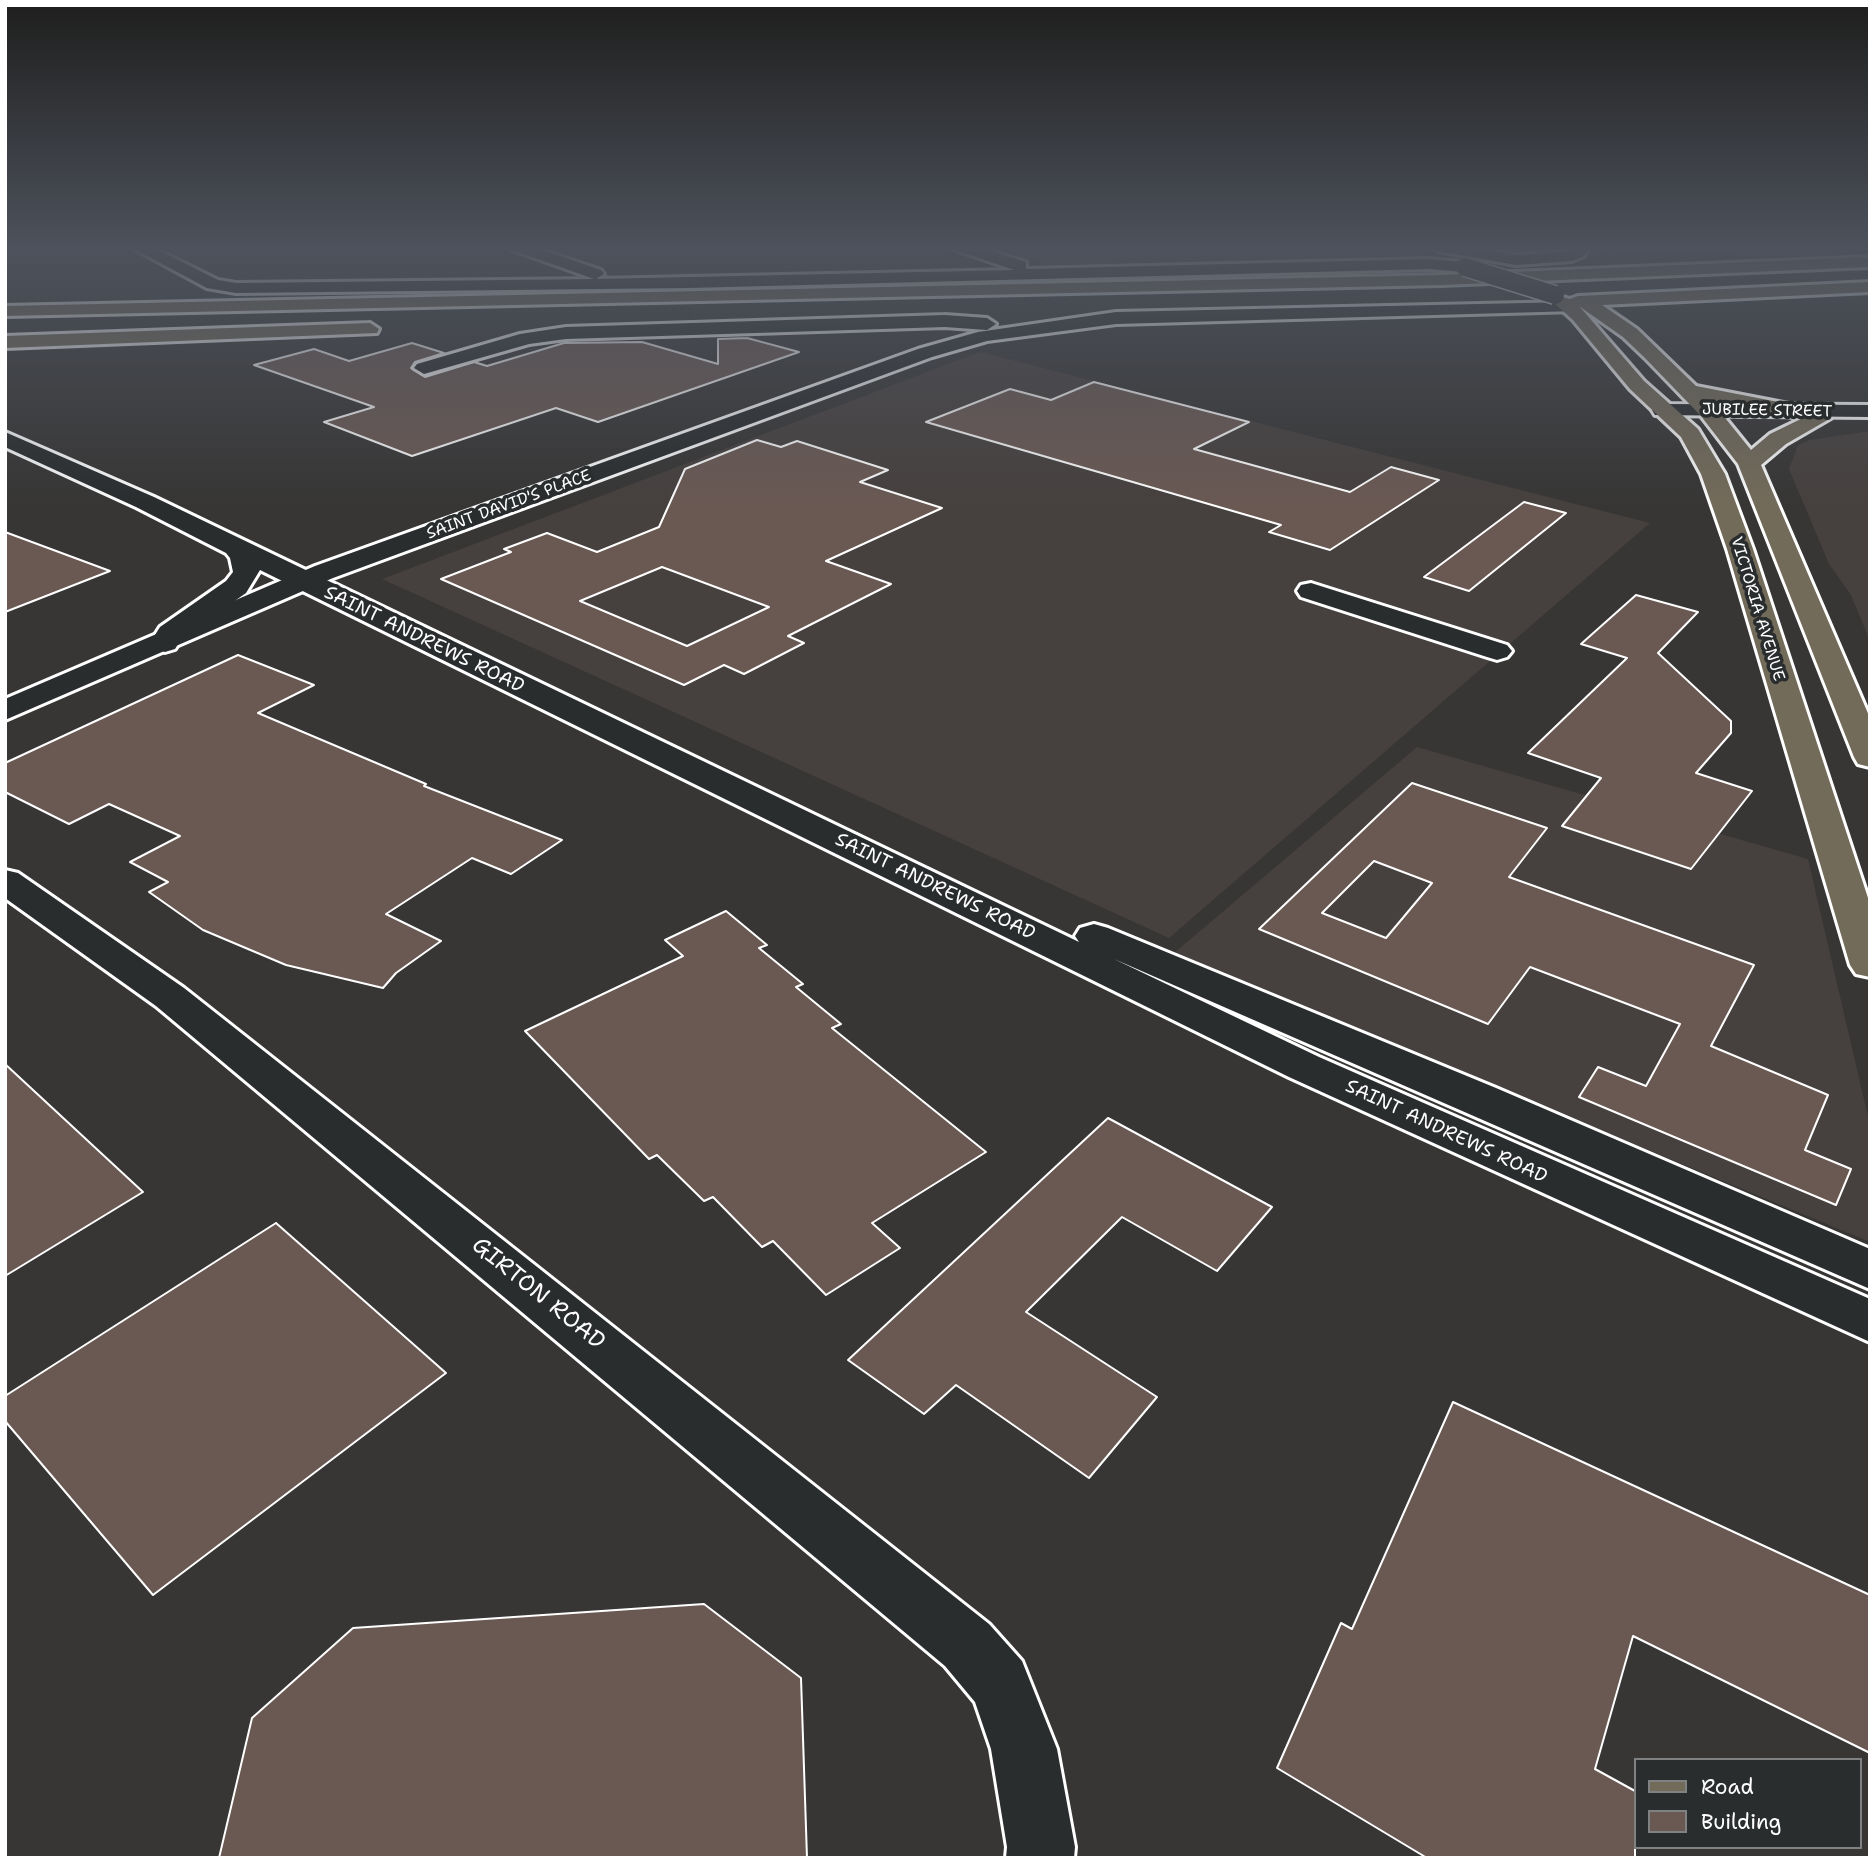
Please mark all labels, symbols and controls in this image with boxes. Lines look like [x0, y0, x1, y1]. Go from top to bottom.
street label: JUBILEE STREET [1702, 400, 1832, 422]
street label: SAINT DAVID'S PLACE [424, 466, 594, 544]
street label: VICTORIA AVENUE [1726, 535, 1788, 683]
street label: SAINT ANDREWS ROAD [320, 582, 528, 698]
street label: SAINT ANDREWS ROAD [831, 829, 1039, 945]
street label: SAINT ANDREWS ROAD [1342, 1075, 1550, 1189]
street label: GIRTON ROAD [466, 1232, 610, 1356]
legend [1633, 1758, 1861, 1849]
text: Road [1701, 1773, 1754, 1801]
text: Building [1701, 1808, 1781, 1836]

